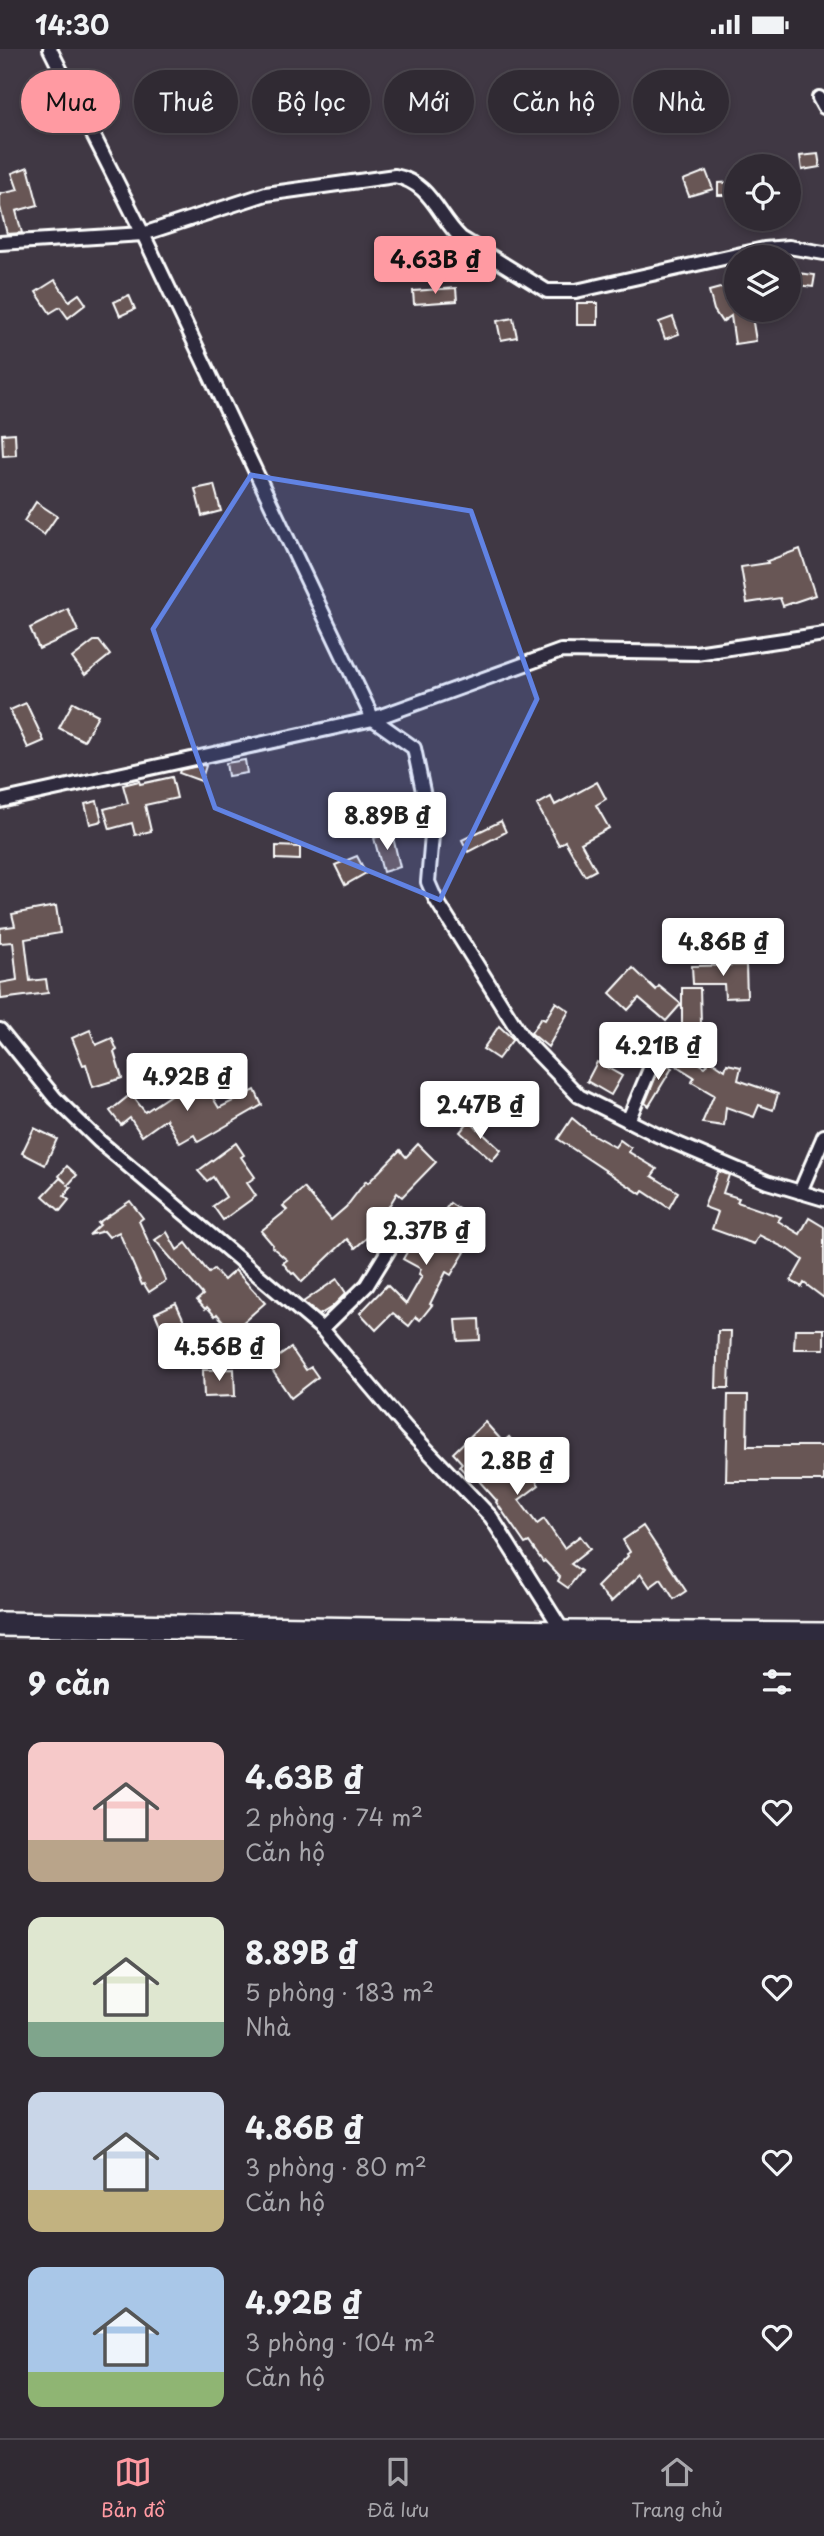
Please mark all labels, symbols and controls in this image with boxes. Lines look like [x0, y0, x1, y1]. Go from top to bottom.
text: 14:30 [35, 5, 109, 44]
chip: Mua [21, 70, 120, 133]
chip: Thuê [134, 70, 238, 133]
chip: Bộ lọc [252, 70, 370, 133]
chip: Mới [384, 70, 474, 133]
chip: Căn hộ [488, 70, 619, 133]
chip: Nhà [633, 70, 729, 133]
map controls [724, 154, 801, 322]
button: locate [724, 154, 801, 231]
pin: 4.63B ₫ [370, 237, 500, 296]
text: 4.63B ₫ [390, 241, 480, 276]
button: layers [724, 245, 801, 322]
pin: 8.89B ₫ [322, 793, 452, 852]
text: 8.89B ₫ [344, 797, 430, 832]
pin: 4.86B ₫ [658, 919, 788, 978]
text: 4.86B ₫ [678, 923, 768, 958]
pin: 4.21B ₫ [593, 1023, 723, 1082]
text: 4.21B ₫ [615, 1027, 701, 1062]
pin: 4.92B ₫ [122, 1053, 252, 1113]
text: 4.92B ₫ [143, 1058, 231, 1093]
pin: 2.47B ₫ [415, 1081, 545, 1141]
text: 2.47B ₫ [436, 1086, 524, 1121]
pin: 2.37B ₫ [361, 1207, 491, 1267]
text: 2.37B ₫ [382, 1212, 470, 1247]
pin: 4.56B ₫ [154, 1323, 284, 1383]
text: 4.56B ₫ [174, 1328, 264, 1363]
pin: 2.8B ₫ [460, 1437, 574, 1497]
text: 2.8B ₫ [480, 1442, 554, 1477]
text: 9 căn [28, 1660, 111, 1705]
icon: filters [758, 1663, 796, 1701]
text: 4.63B ₫ [245, 1754, 362, 1799]
icon: home [84, 1770, 168, 1854]
icon: heart [758, 1793, 796, 1831]
text: 2 phòng · 74 m² [245, 1799, 423, 1834]
text: Căn hộ [245, 1834, 325, 1869]
text: 8.89B ₫ [245, 1929, 357, 1974]
icon: home [84, 1945, 168, 2029]
icon: heart [758, 1968, 796, 2006]
text: 5 phòng · 183 m² [245, 1974, 434, 2009]
text: Nhà [245, 2009, 290, 2044]
text: 4.86B ₫ [245, 2104, 362, 2149]
icon: home [84, 2120, 168, 2204]
icon: heart [758, 2143, 796, 2181]
text: 3 phòng · 80 m² [245, 2149, 427, 2184]
text: Căn hộ [245, 2184, 325, 2219]
text: 4.92B ₫ [245, 2279, 361, 2324]
icon: home [84, 2295, 168, 2379]
icon: heart [758, 2318, 796, 2356]
text: 3 phòng · 104 m² [245, 2324, 435, 2359]
text: Căn hộ [245, 2359, 325, 2394]
tab: Bản đồ [101, 2453, 165, 2523]
tab: Đã lưu [367, 2453, 429, 2523]
tab: Trang chủ [631, 2453, 723, 2523]

